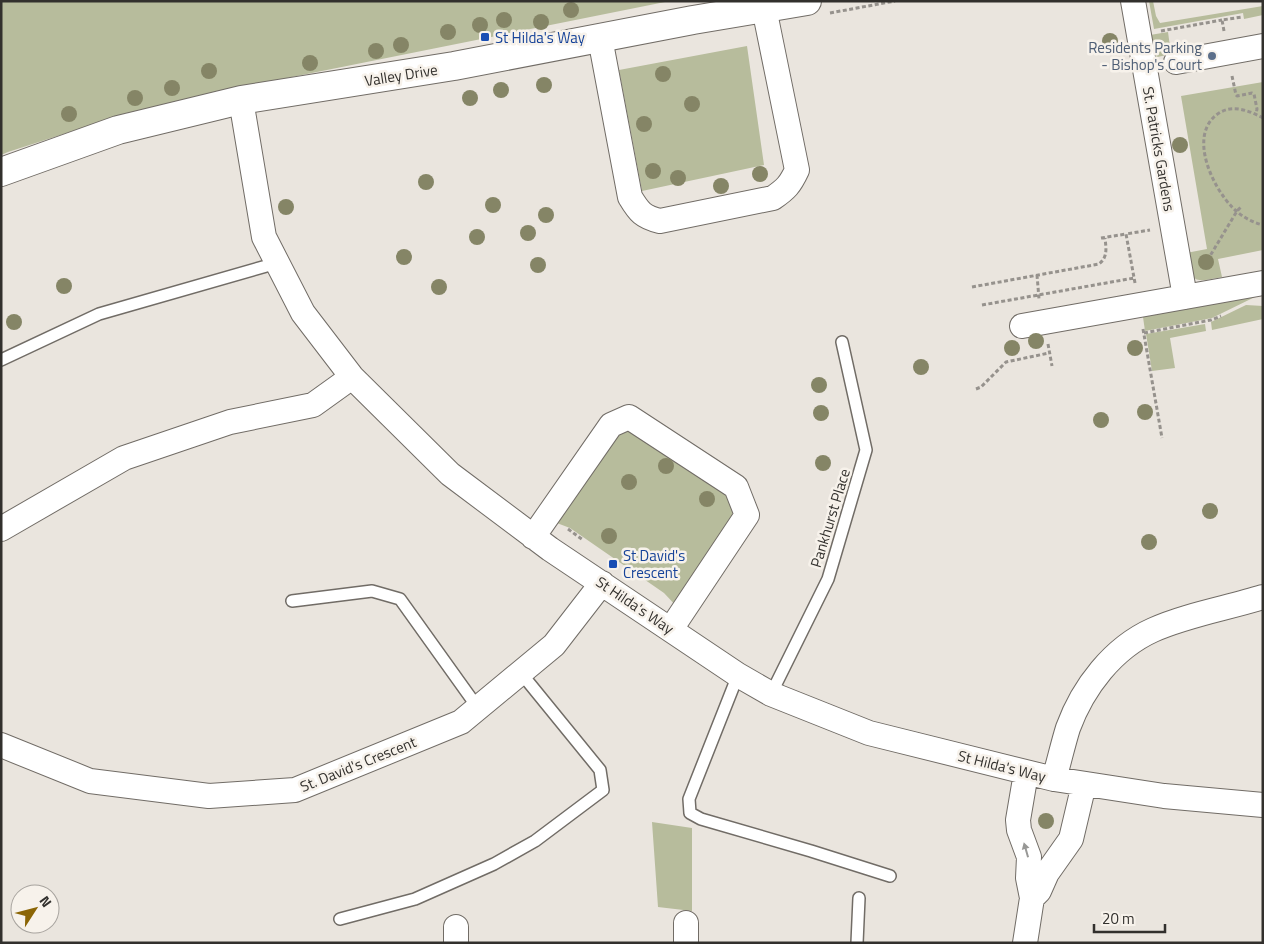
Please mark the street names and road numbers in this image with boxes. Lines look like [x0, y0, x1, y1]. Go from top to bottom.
street label: Valley Drive [363, 58, 439, 92]
street label: St. Patricks Gardens [1137, 85, 1181, 213]
street label: Pankhurst Place [804, 466, 856, 570]
street label: St Hilda's Way [591, 570, 679, 640]
street label: St. David's Crescent [296, 730, 420, 798]
street label: St Hilda's Way [956, 744, 1048, 788]

